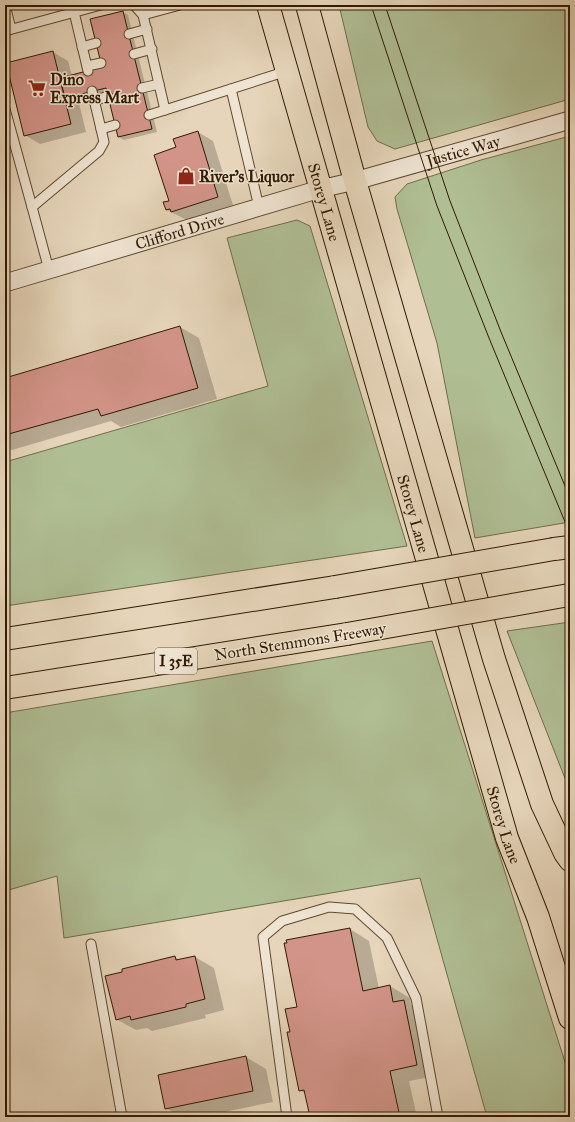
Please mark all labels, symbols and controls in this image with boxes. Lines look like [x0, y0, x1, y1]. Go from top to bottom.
place label: Dino Express Mart [50, 70, 139, 108]
supermarket icon: Dino Express Mart [27, 78, 47, 98]
street label: Justice Way [422, 131, 503, 172]
street label: Storey Lane [304, 161, 344, 244]
shop icon: River's Liquor [176, 166, 196, 186]
place label: River's Liquor [199, 167, 295, 187]
street label: Clifford Drive [133, 209, 227, 254]
street label: Storey Lane [393, 472, 434, 555]
street label: North Stemmons Freeway [213, 618, 388, 664]
road number: I 35E [155, 648, 197, 674]
street label: Storey Lane [483, 784, 525, 867]

